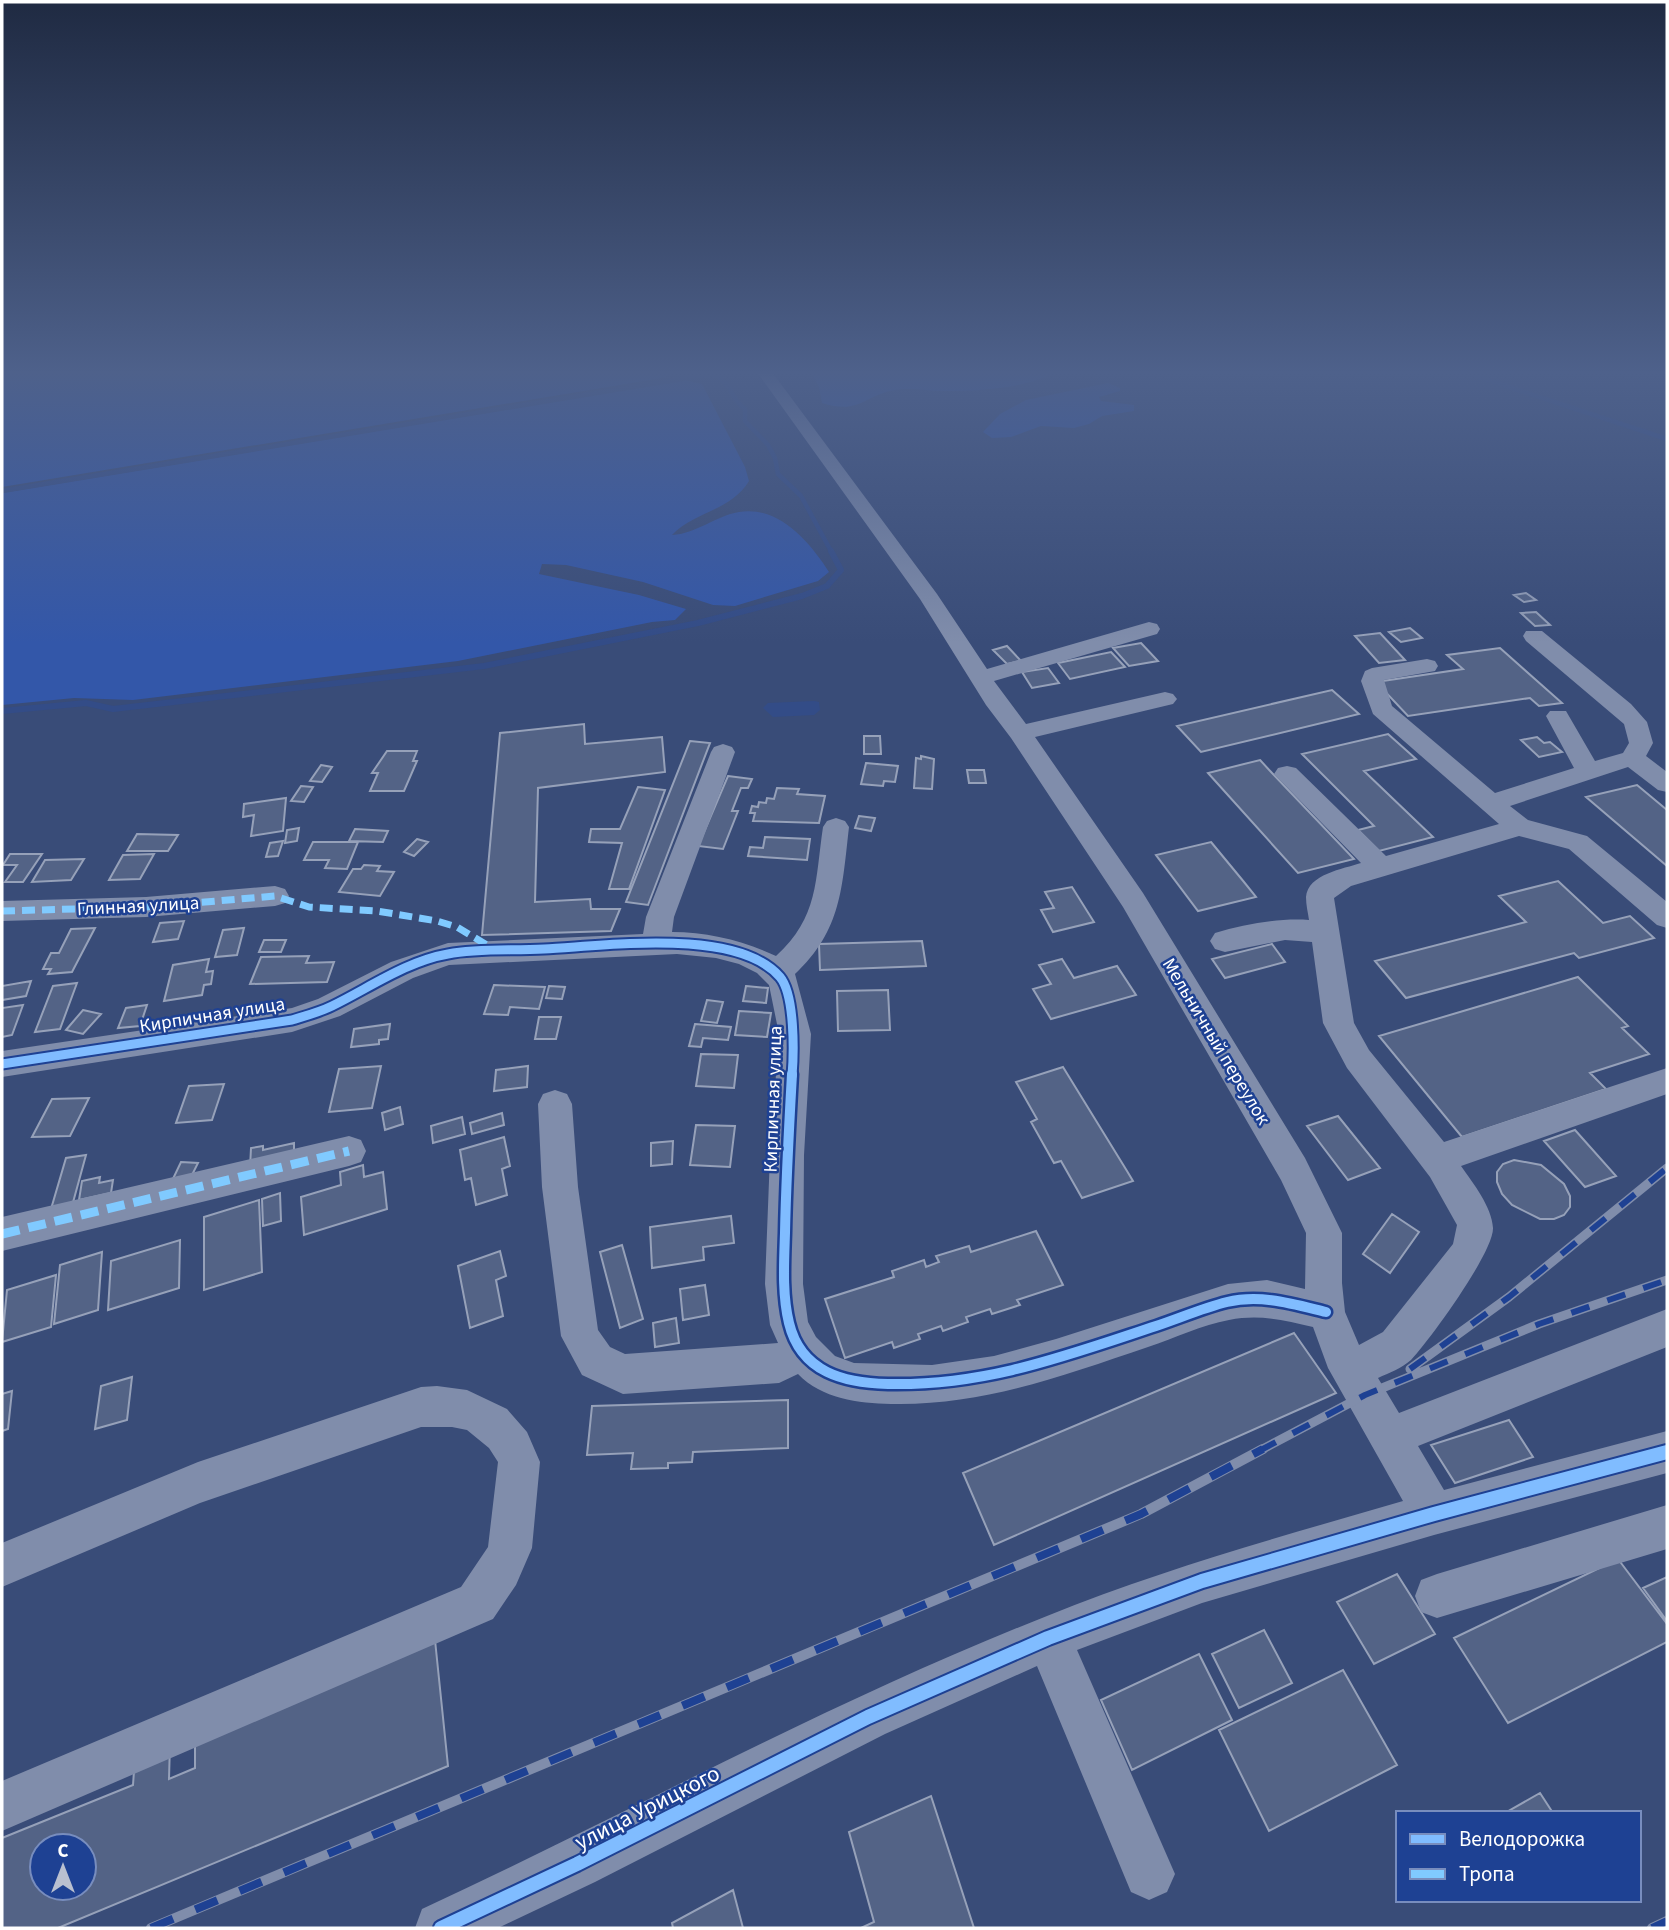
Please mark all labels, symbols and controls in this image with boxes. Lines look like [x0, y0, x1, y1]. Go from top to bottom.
street label: Глинная улица [76, 890, 200, 923]
street label: Мельничный переулок [1155, 953, 1277, 1131]
street label: Кирпичная улица [138, 991, 287, 1040]
street label: Кирпичная улица [757, 1025, 790, 1173]
street label: улица Урицкого [569, 1757, 726, 1858]
legend [1396, 1811, 1641, 1902]
text: Велодорожка [1459, 1824, 1585, 1854]
north arrow [28, 1832, 98, 1902]
text: С [57, 1838, 69, 1865]
text: Тропа [1459, 1859, 1515, 1889]

